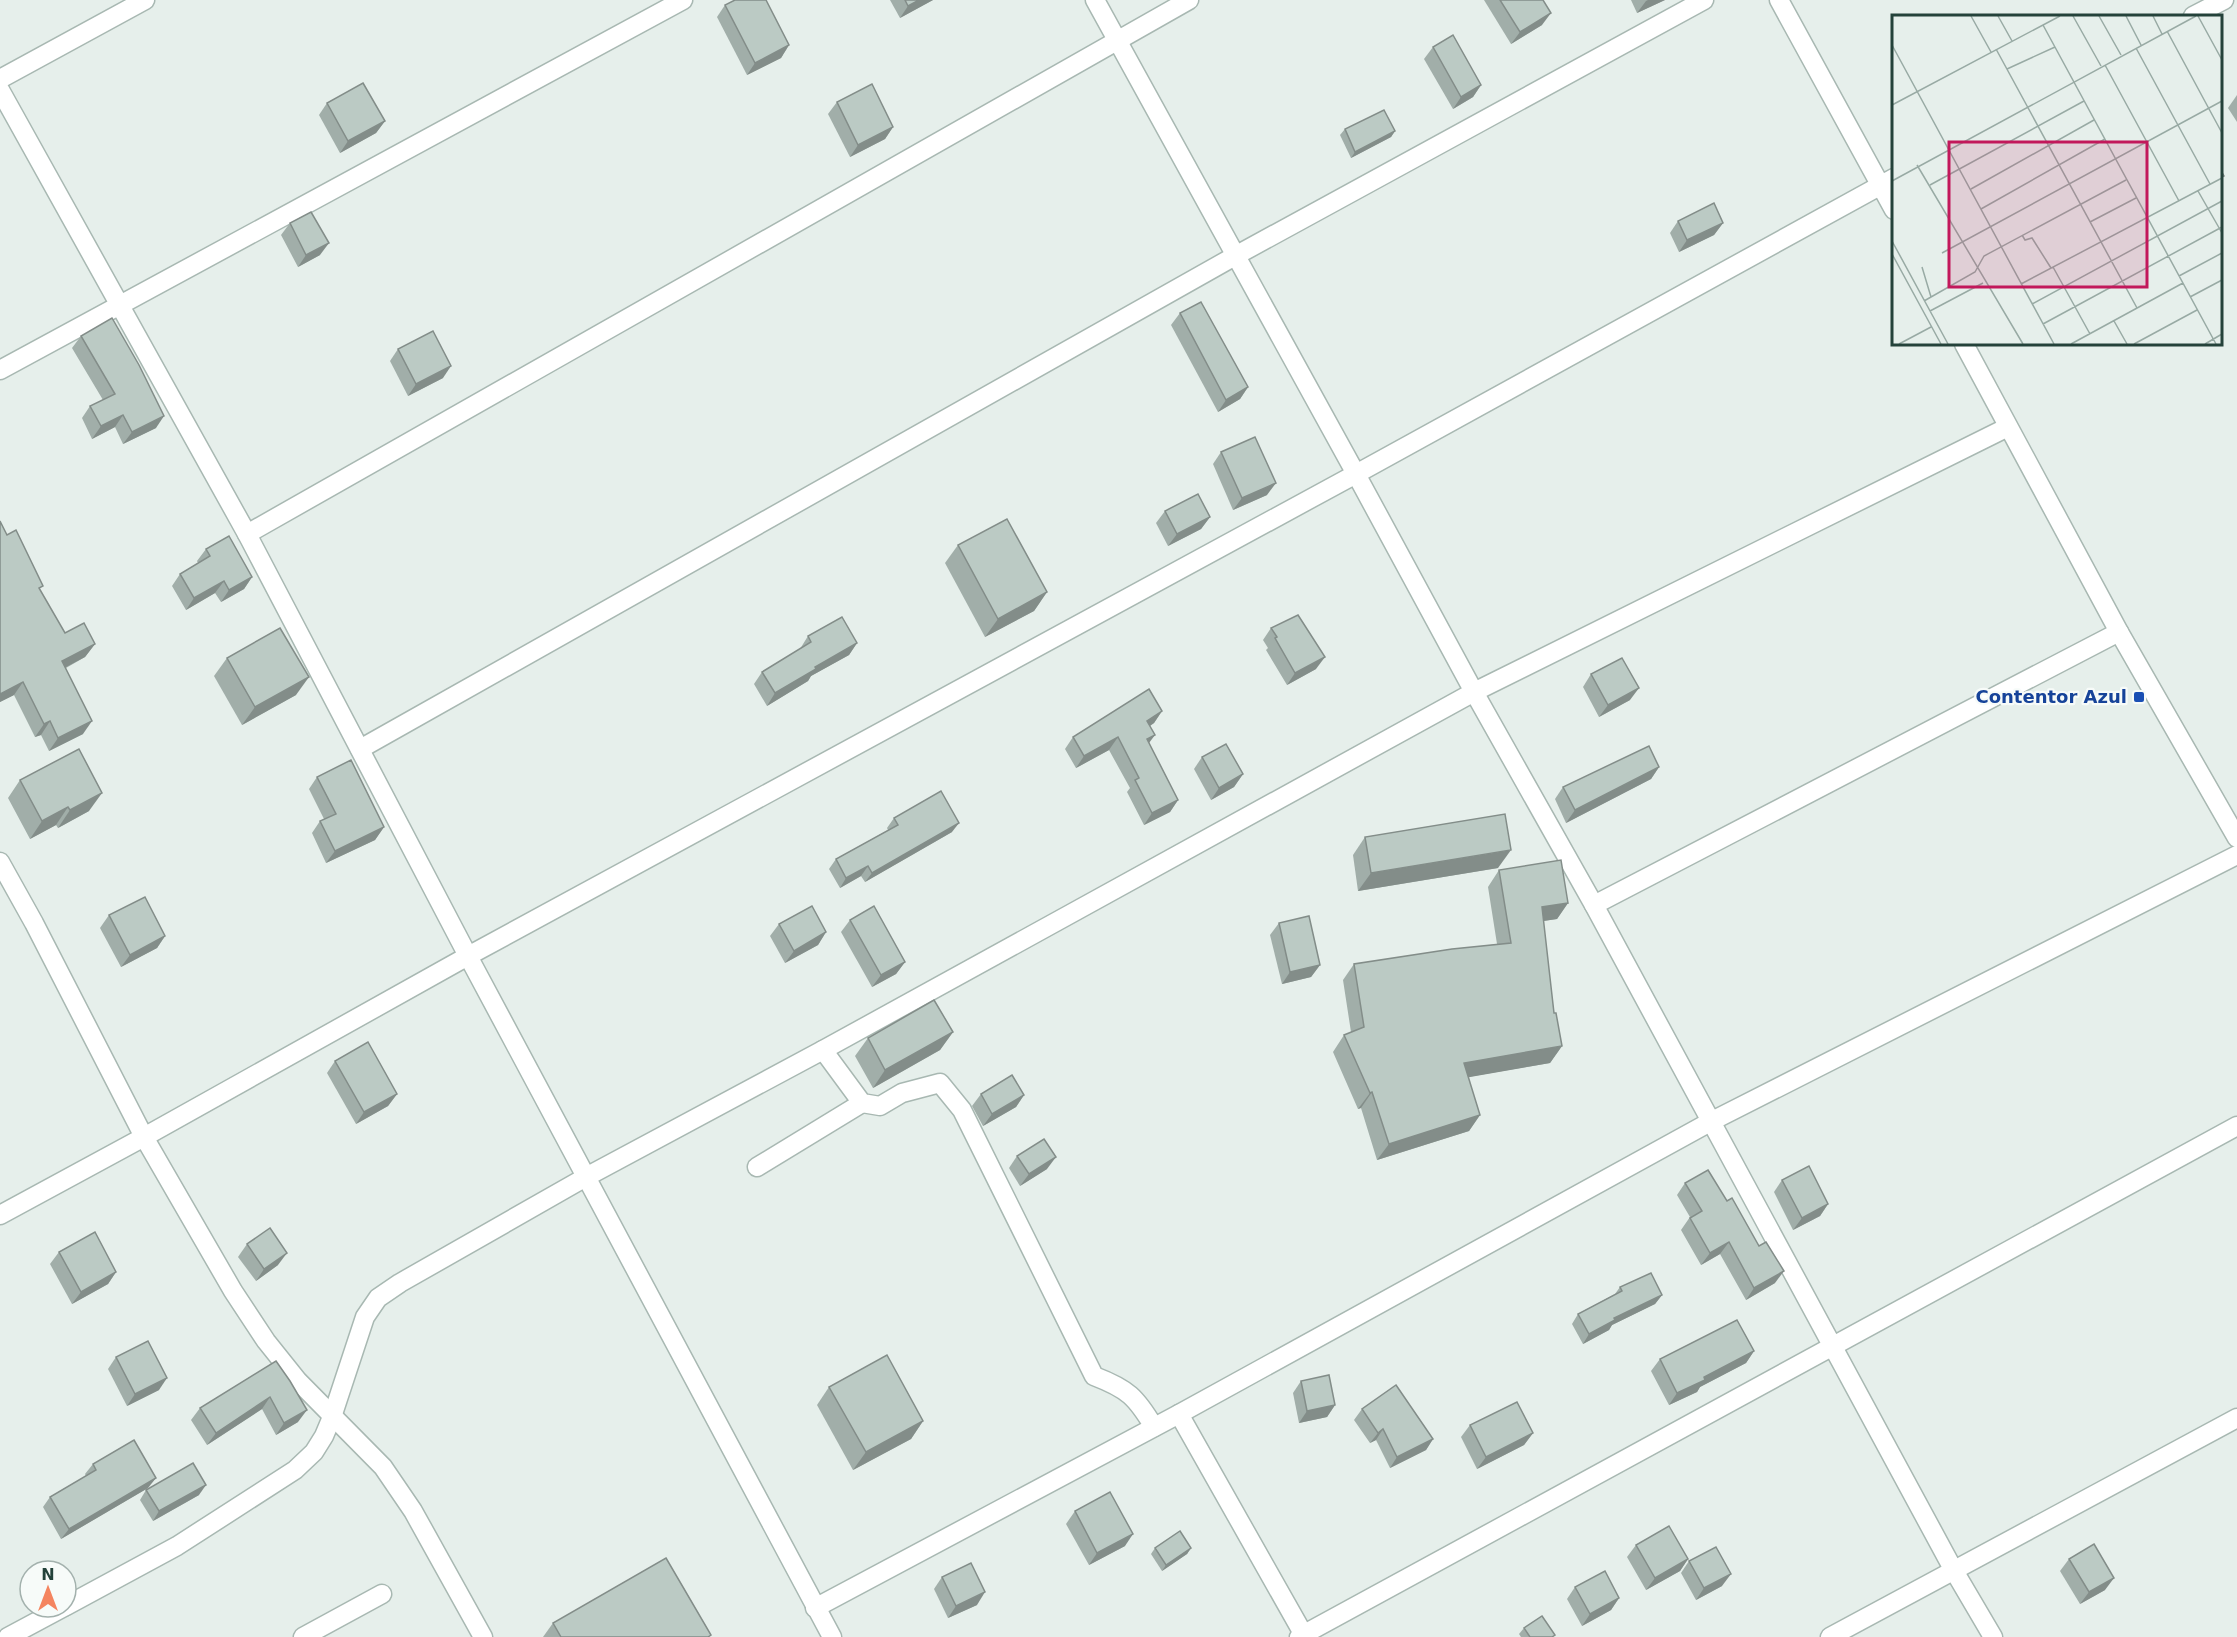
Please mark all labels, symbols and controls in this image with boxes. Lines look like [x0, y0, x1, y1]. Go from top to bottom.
inset map [1892, 15, 2222, 345]
place label: Contentor Azul [1975, 686, 2127, 707]
marker: Contentor Azul [2132, 690, 2146, 704]
north arrow [18, 1559, 78, 1619]
text: N [41, 1565, 55, 1584]

